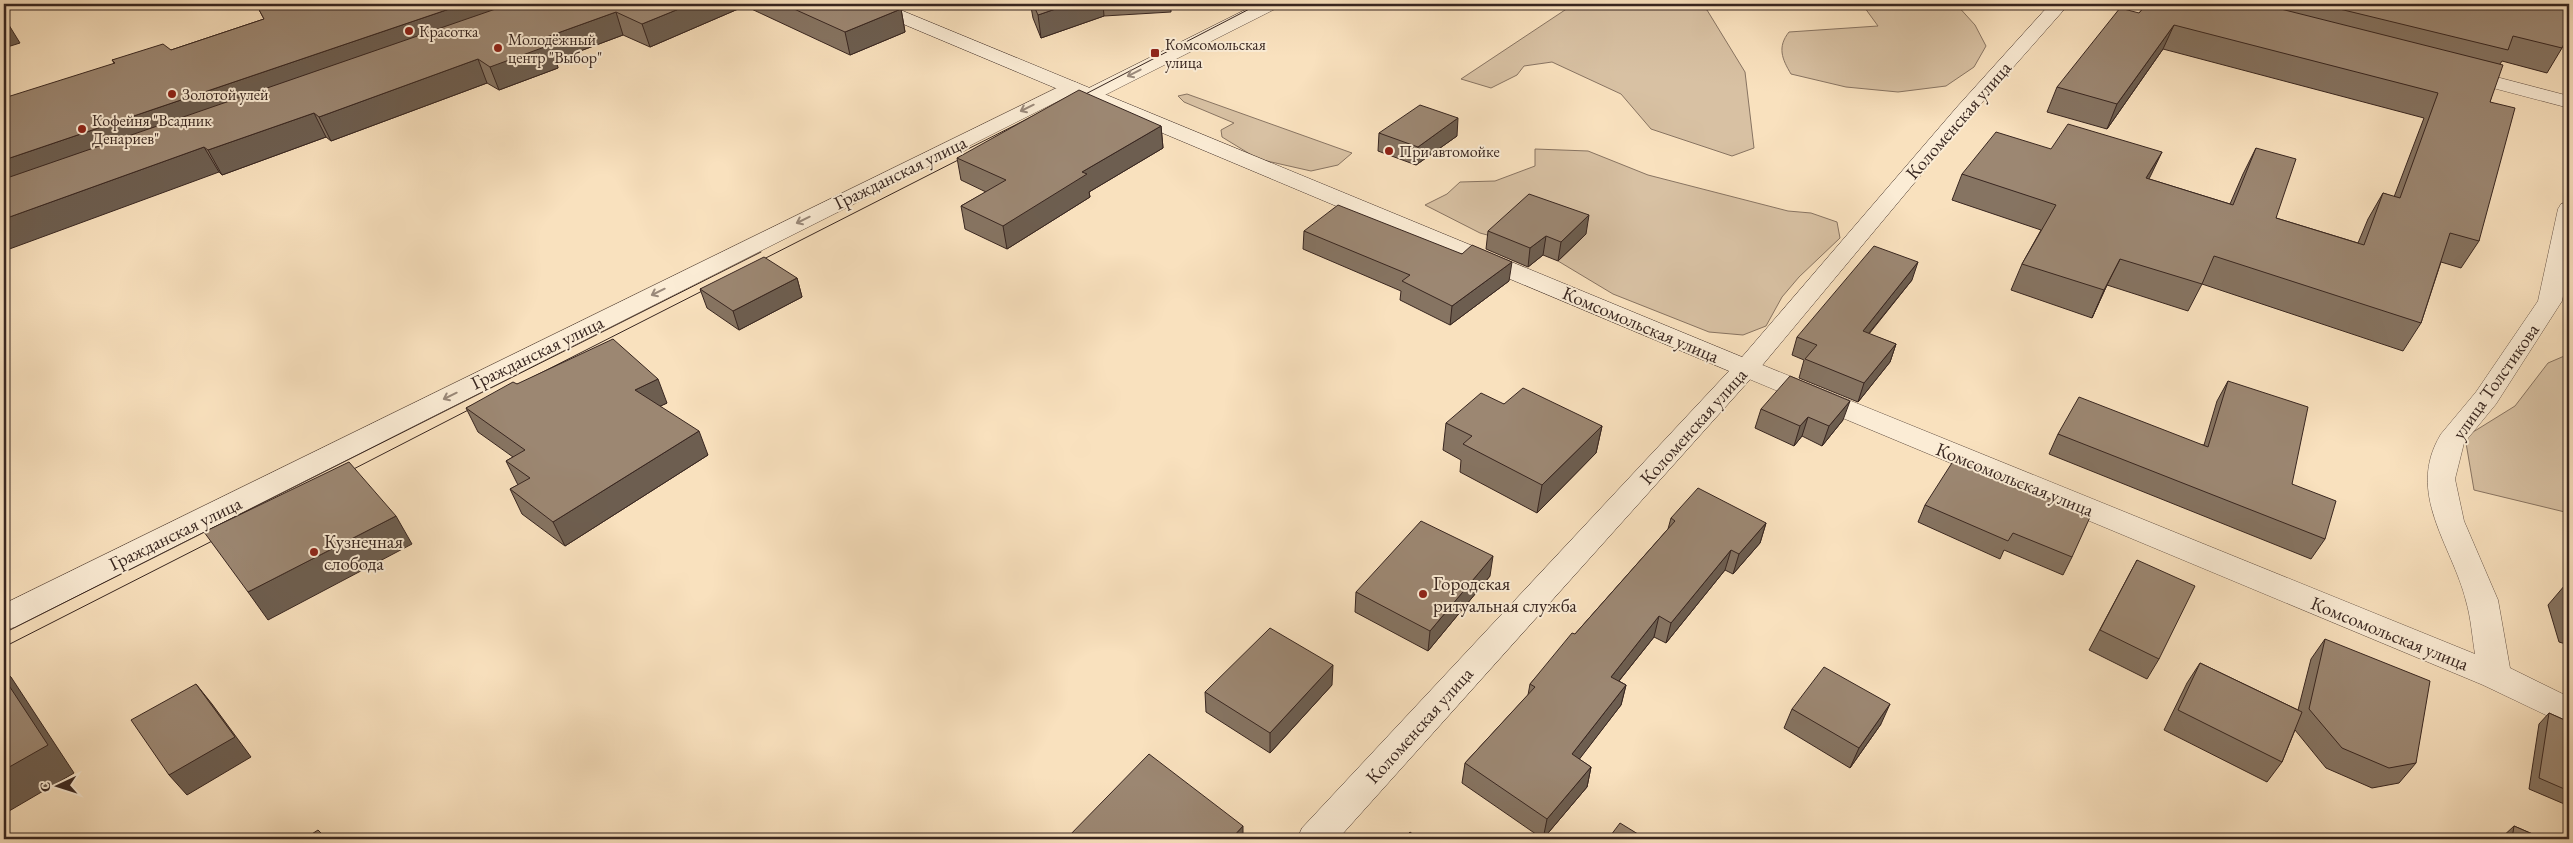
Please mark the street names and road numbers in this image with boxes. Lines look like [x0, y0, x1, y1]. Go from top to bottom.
street label: Коломенская улица [1900, 56, 2017, 185]
street label: Гражданская улица [830, 129, 971, 215]
street label: Комсомольская улица [1559, 280, 1723, 369]
street label: Гражданская улица [467, 309, 608, 395]
street label: улица Толстикова [2446, 318, 2545, 444]
street label: Коломенская улица [1634, 362, 1753, 490]
street label: Комсомольская улица [1932, 436, 2098, 523]
street label: Гражданская улица [105, 490, 246, 576]
street label: Комсомольская улица [2307, 590, 2473, 677]
street label: Коломенская улица [1360, 661, 1479, 789]

